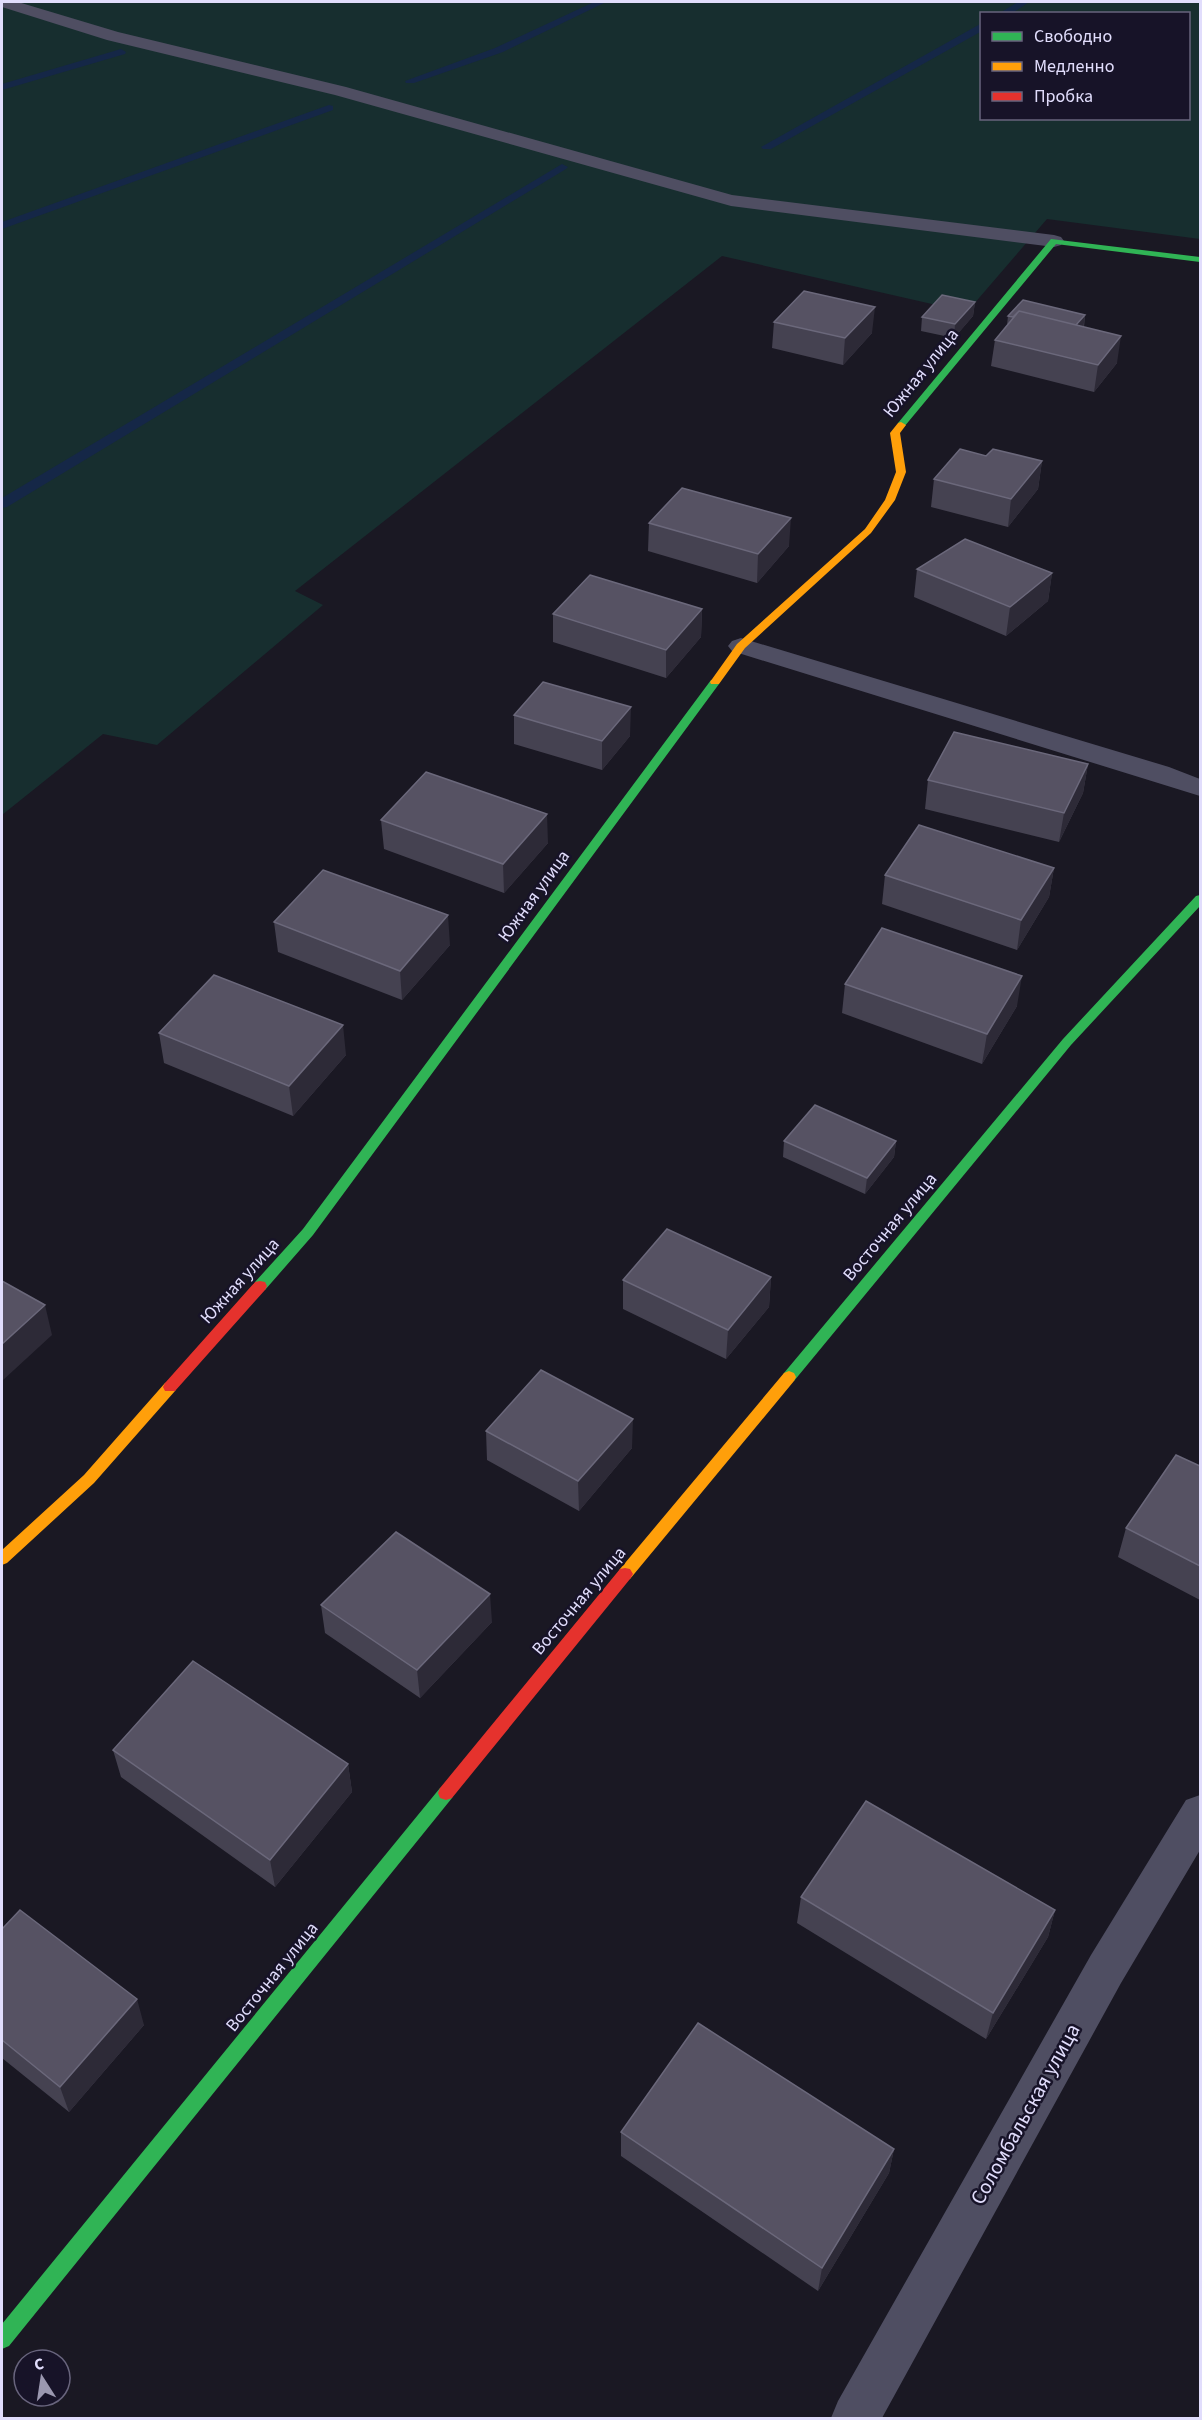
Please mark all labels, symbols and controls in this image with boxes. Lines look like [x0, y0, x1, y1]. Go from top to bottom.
legend [980, 12, 1190, 120]
text: Свободно [1034, 24, 1112, 49]
text: Медленно [1034, 54, 1114, 79]
text: Пробка [1034, 84, 1093, 109]
street label: Южная улица [877, 323, 965, 423]
street label: Южная улица [492, 845, 576, 947]
street label: Восточная улица [837, 1167, 943, 1287]
street label: Южная улица [195, 1233, 285, 1329]
street label: Восточная улица [526, 1541, 632, 1661]
street label: Восточная улица [220, 1917, 324, 2037]
street label: Соломбальская улица [963, 2018, 1087, 2210]
north arrow [12, 2348, 72, 2408]
text: С [32, 2353, 46, 2376]

